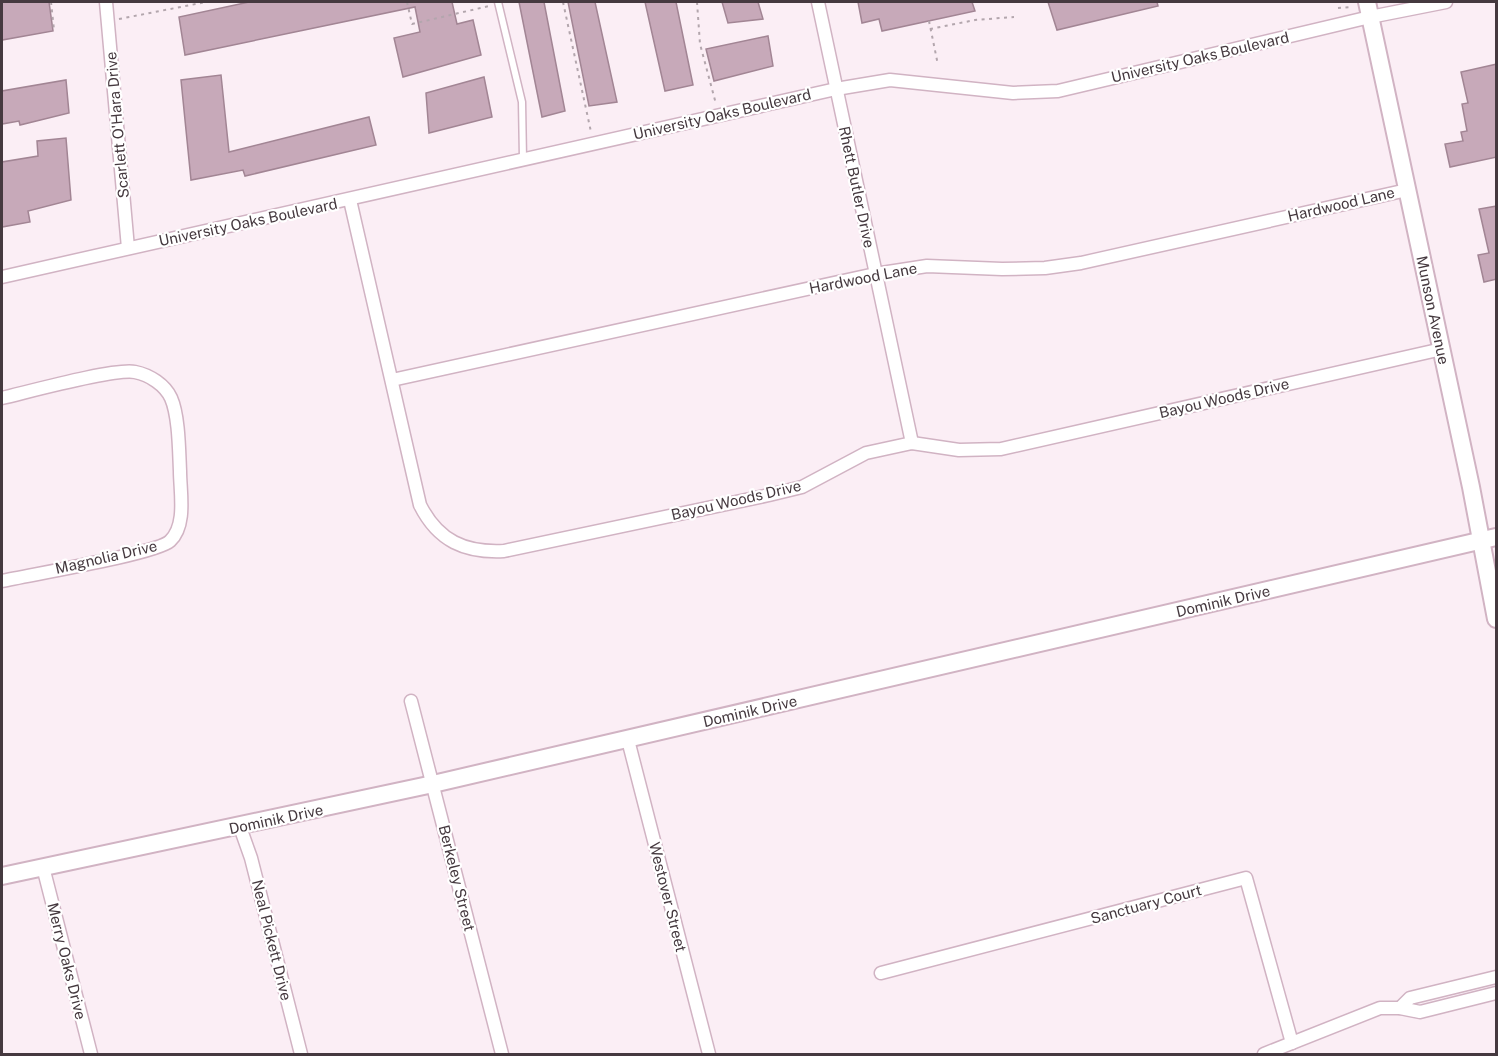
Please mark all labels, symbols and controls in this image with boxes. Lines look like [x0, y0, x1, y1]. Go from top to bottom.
street label: University Oaks Boulevard [1109, 28, 1291, 86]
street label: Scarlett O'Hara Drive [102, 51, 132, 199]
street label: University Oaks Boulevard [631, 85, 813, 143]
street label: Rhett Butler Drive [836, 125, 878, 249]
street label: Hardwood Lane [1286, 183, 1396, 225]
street label: University Oaks Boulevard [157, 195, 339, 249]
street label: Munson Avenue [1413, 254, 1453, 366]
street label: Hardwood Lane [808, 259, 918, 297]
street label: Bayou Woods Drive [1157, 375, 1291, 421]
street label: Bayou Woods Drive [669, 477, 803, 523]
street label: Magnolia Drive [53, 537, 159, 577]
street label: Dominik Drive [1174, 582, 1272, 620]
street label: Dominik Drive [701, 692, 799, 730]
street label: Dominik Drive [227, 801, 325, 837]
street label: Berkeley Street [436, 823, 478, 933]
street label: Westover Street [646, 840, 690, 954]
street label: Neal Pickett Drive [249, 878, 295, 1002]
street label: Sanctuary Court [1089, 881, 1204, 927]
street label: Merry Oaks Drive [44, 901, 90, 1021]

